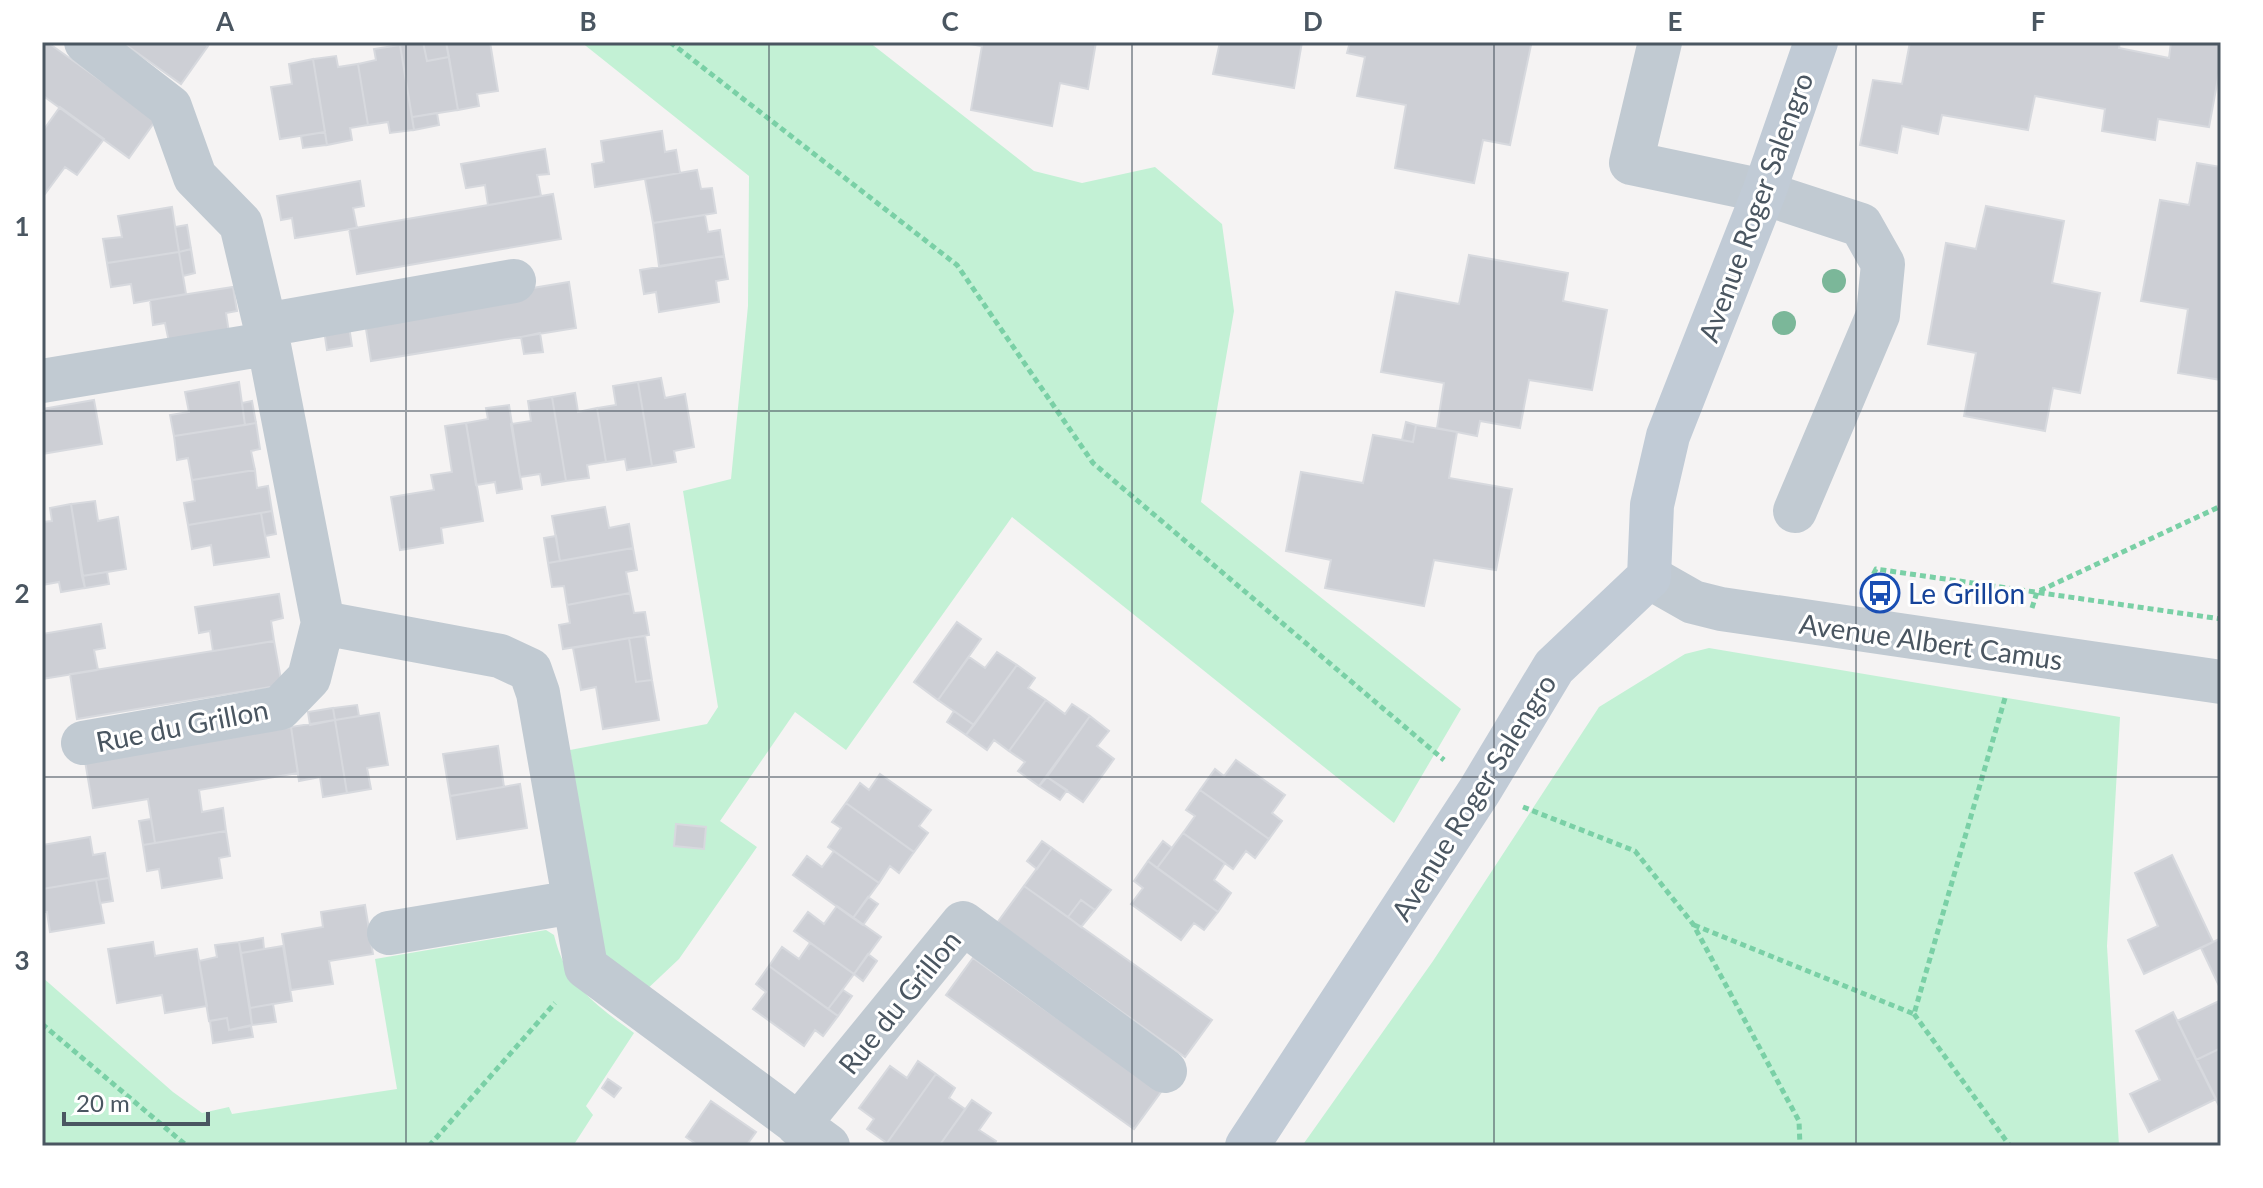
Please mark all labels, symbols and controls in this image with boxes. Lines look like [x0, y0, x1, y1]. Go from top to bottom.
text: A [215, 5, 235, 37]
text: B [579, 5, 597, 37]
text: C [941, 5, 959, 37]
text: D [1303, 5, 1323, 37]
text: E [1668, 5, 1682, 37]
text: F [2031, 5, 2045, 37]
street label: Avenue Roger Salengro [1690, 68, 1820, 346]
text: 1 [14, 210, 30, 242]
bus stop icon: Le Grillon [1859, 572, 1901, 614]
place label: Le Grillon [1908, 576, 2025, 610]
text: 2 [14, 577, 30, 609]
street label: Avenue Albert Camus [1797, 606, 2065, 676]
street label: Avenue Roger Salengro [1383, 667, 1563, 927]
street label: Rue du Grillon [93, 692, 271, 758]
street label: Rue du Grillon [831, 923, 967, 1081]
text: 3 [14, 944, 30, 976]
scale bar [64, 1076, 208, 1126]
text: 20 m [76, 1088, 130, 1117]

